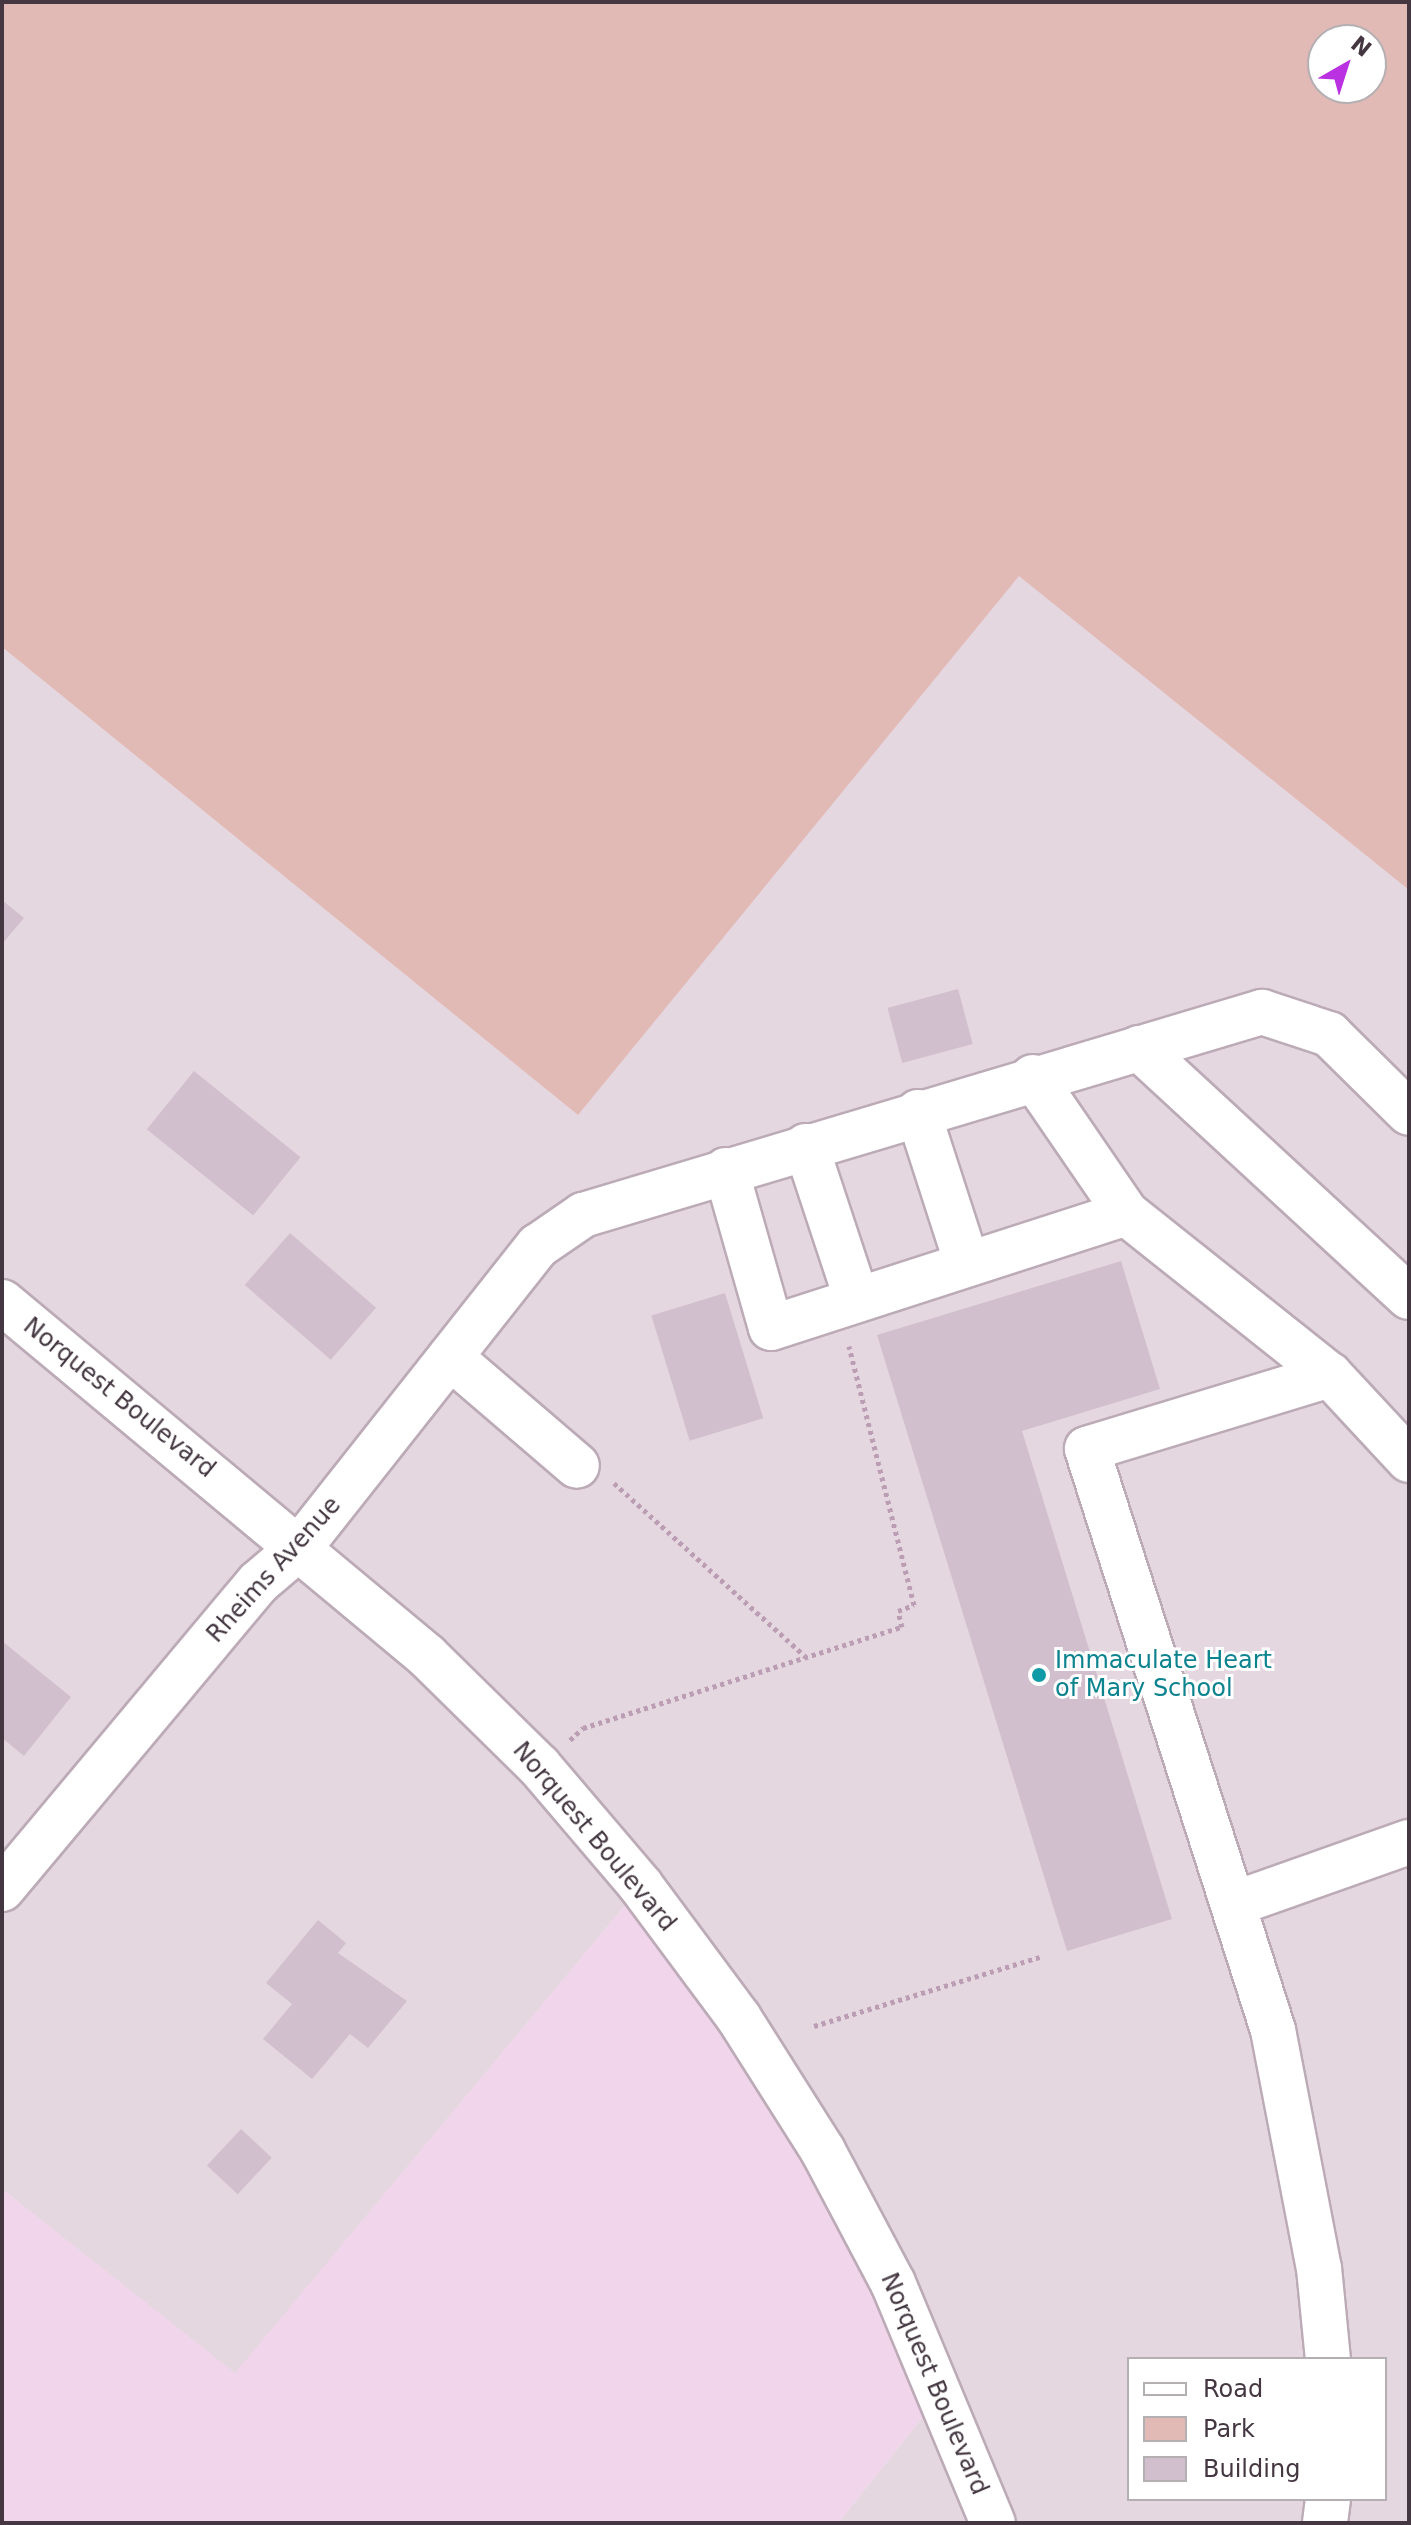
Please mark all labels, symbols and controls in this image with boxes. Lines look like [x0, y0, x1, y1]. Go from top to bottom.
north arrow [1307, 24, 1387, 104]
text: N [1346, 31, 1376, 62]
street label: Norquest Boulevard [17, 1312, 221, 1484]
street label: Rheims Avenue [201, 1491, 347, 1649]
place label: Immaculate Heart of Mary School [1055, 1647, 1272, 1703]
marker: Immaculate Heart of Mary School [1030, 1666, 1048, 1684]
street label: Norquest Boulevard [506, 1737, 682, 1937]
street label: Norquest Boulevard [874, 2269, 994, 2499]
legend [1127, 2357, 1387, 2501]
text: Road [1203, 2375, 1263, 2403]
text: Park [1203, 2415, 1255, 2443]
text: Building [1203, 2455, 1300, 2483]

